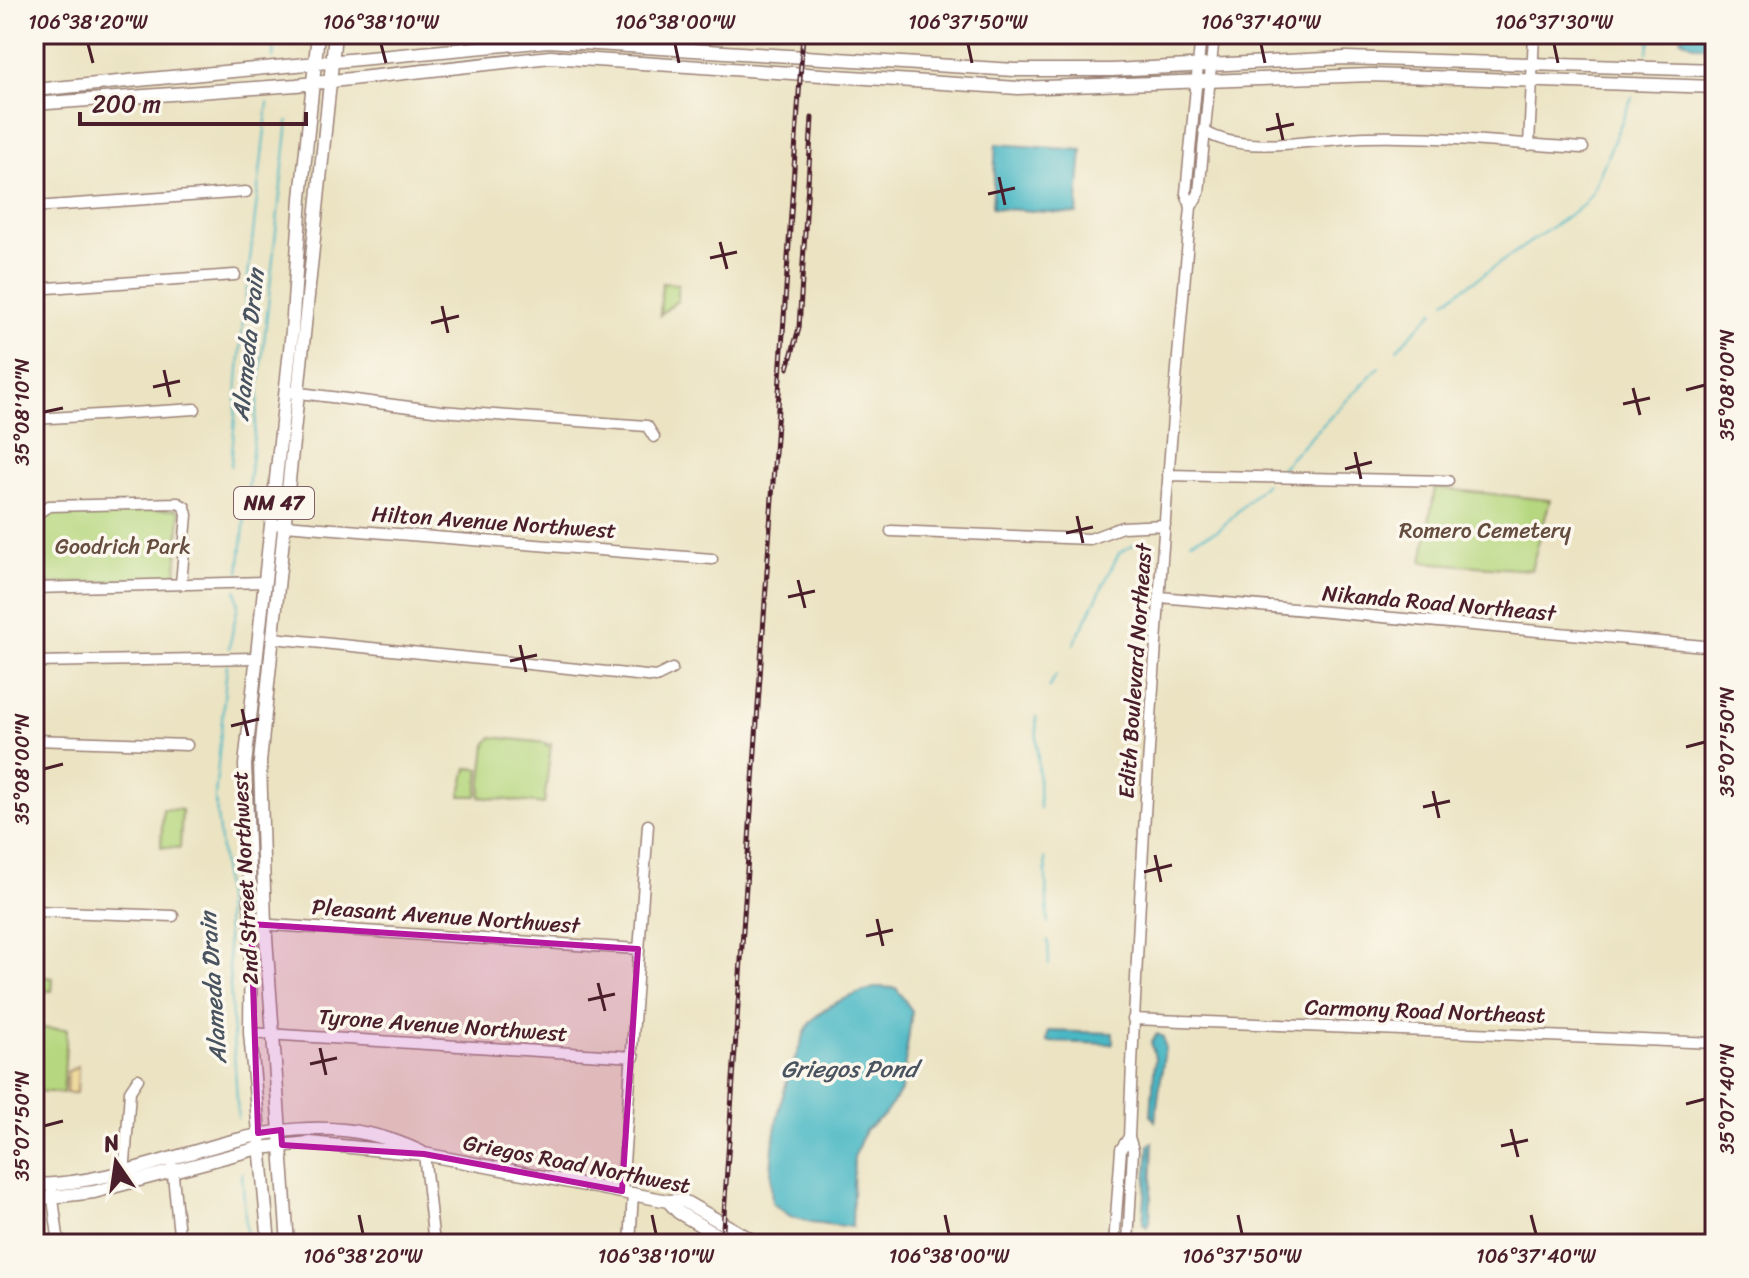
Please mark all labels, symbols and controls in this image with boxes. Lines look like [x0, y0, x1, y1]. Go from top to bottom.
text: 106°38'20"W [28, 5, 148, 40]
text: 106°38'10"W [323, 5, 440, 40]
text: 106°38'00"W [615, 5, 736, 40]
text: 106°37'50"W [908, 5, 1028, 40]
text: 106°37'40"W [1201, 5, 1321, 40]
text: 106°37'30"W [1495, 5, 1614, 40]
scale bar [80, 76, 306, 126]
text: 200 m [92, 83, 161, 125]
water label: Alameda Drain [219, 264, 277, 424]
text: 35°08'00"N [1710, 329, 1745, 441]
text: 35°08'10"N [5, 358, 40, 466]
road number: NM 47 [234, 487, 314, 519]
street label: Hilton Avenue Northwest [371, 494, 618, 550]
park label: Romero Cemetery [1399, 511, 1572, 550]
park label: Goodrich Park [55, 527, 191, 566]
street label: Edith Boulevard Northeast [1107, 541, 1163, 800]
street label: Nikanda Road Northeast [1321, 573, 1559, 633]
text: 35°07'50"N [1710, 687, 1745, 797]
text: 35°08'00"N [5, 713, 40, 825]
street label: 2nd Street Northwest [220, 770, 270, 986]
street label: Pleasant Avenue Northwest [311, 887, 582, 945]
water label: Alameda Drain [187, 908, 239, 1066]
street label: Carmony Road Northeast [1304, 987, 1546, 1035]
street label: Tyrone Avenue Northwest [317, 997, 569, 1053]
text: 35°07'40"N [1710, 1044, 1745, 1154]
water label: Griegos Pond [781, 1048, 923, 1090]
text: 35°07'50"N [5, 1071, 40, 1181]
north arrow [76, 1122, 156, 1202]
text: N [99, 1122, 124, 1164]
street label: Griegos Road Northwest [460, 1123, 694, 1205]
text: 106°38'20"W [303, 1239, 423, 1274]
text: 106°38'10"W [598, 1239, 715, 1274]
text: 106°38'00"W [889, 1239, 1010, 1274]
text: 106°37'50"W [1182, 1239, 1302, 1274]
text: 106°37'40"W [1476, 1239, 1596, 1274]

